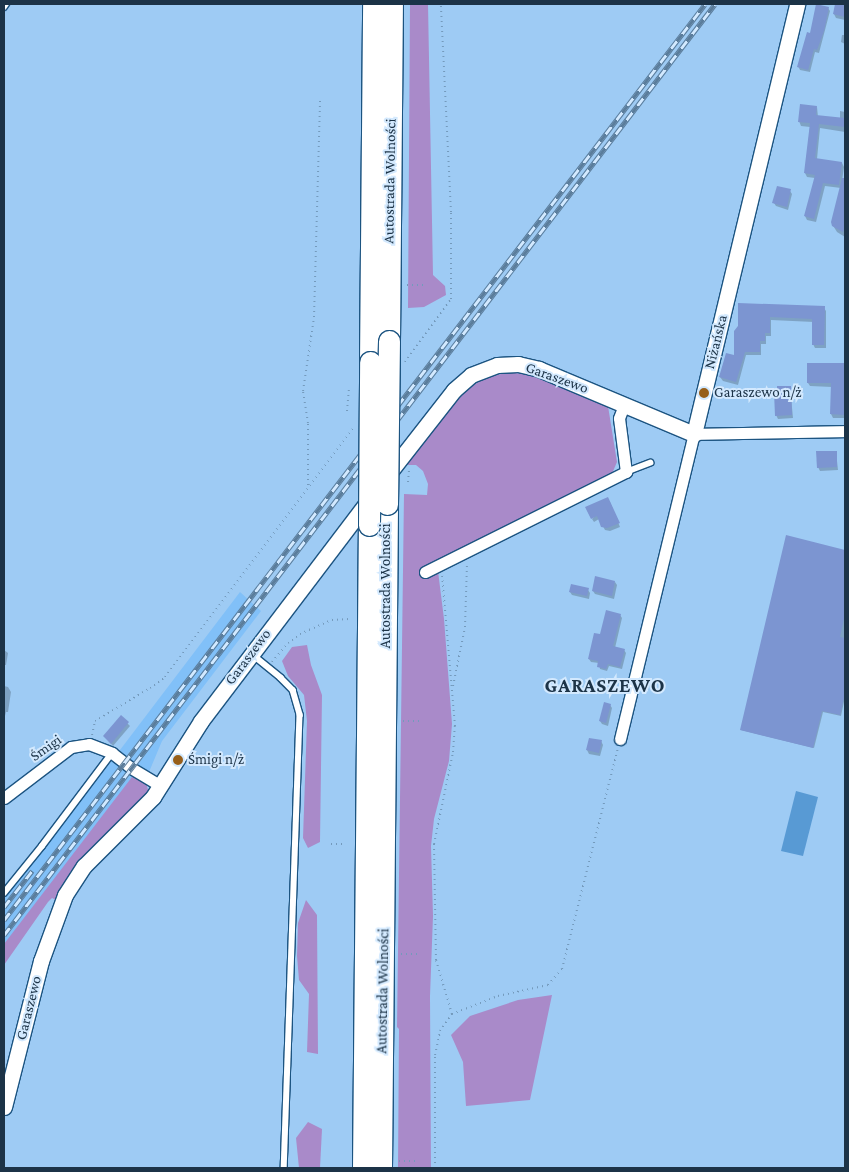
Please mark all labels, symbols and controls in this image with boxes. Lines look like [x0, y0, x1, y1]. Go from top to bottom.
street label: Autostrada Wolności [380, 118, 400, 244]
street label: Niżańska [701, 313, 731, 371]
street label: Garaszewo [523, 358, 591, 398]
place label: Garaszewo n/ż [714, 384, 802, 402]
marker: Garaszewo n/ż [698, 387, 710, 399]
street label: Autostrada Wolności [377, 523, 395, 649]
street label: Garaszewo [221, 625, 275, 689]
district label: GARASZEWO [543, 673, 667, 697]
street label: Śmigi [27, 731, 65, 765]
place label: Śmigi n/ż [188, 751, 244, 769]
marker: Śmigi n/ż [172, 754, 184, 766]
street label: Autostrada Wolności [373, 928, 393, 1054]
street label: Garaszewo [12, 974, 46, 1042]

